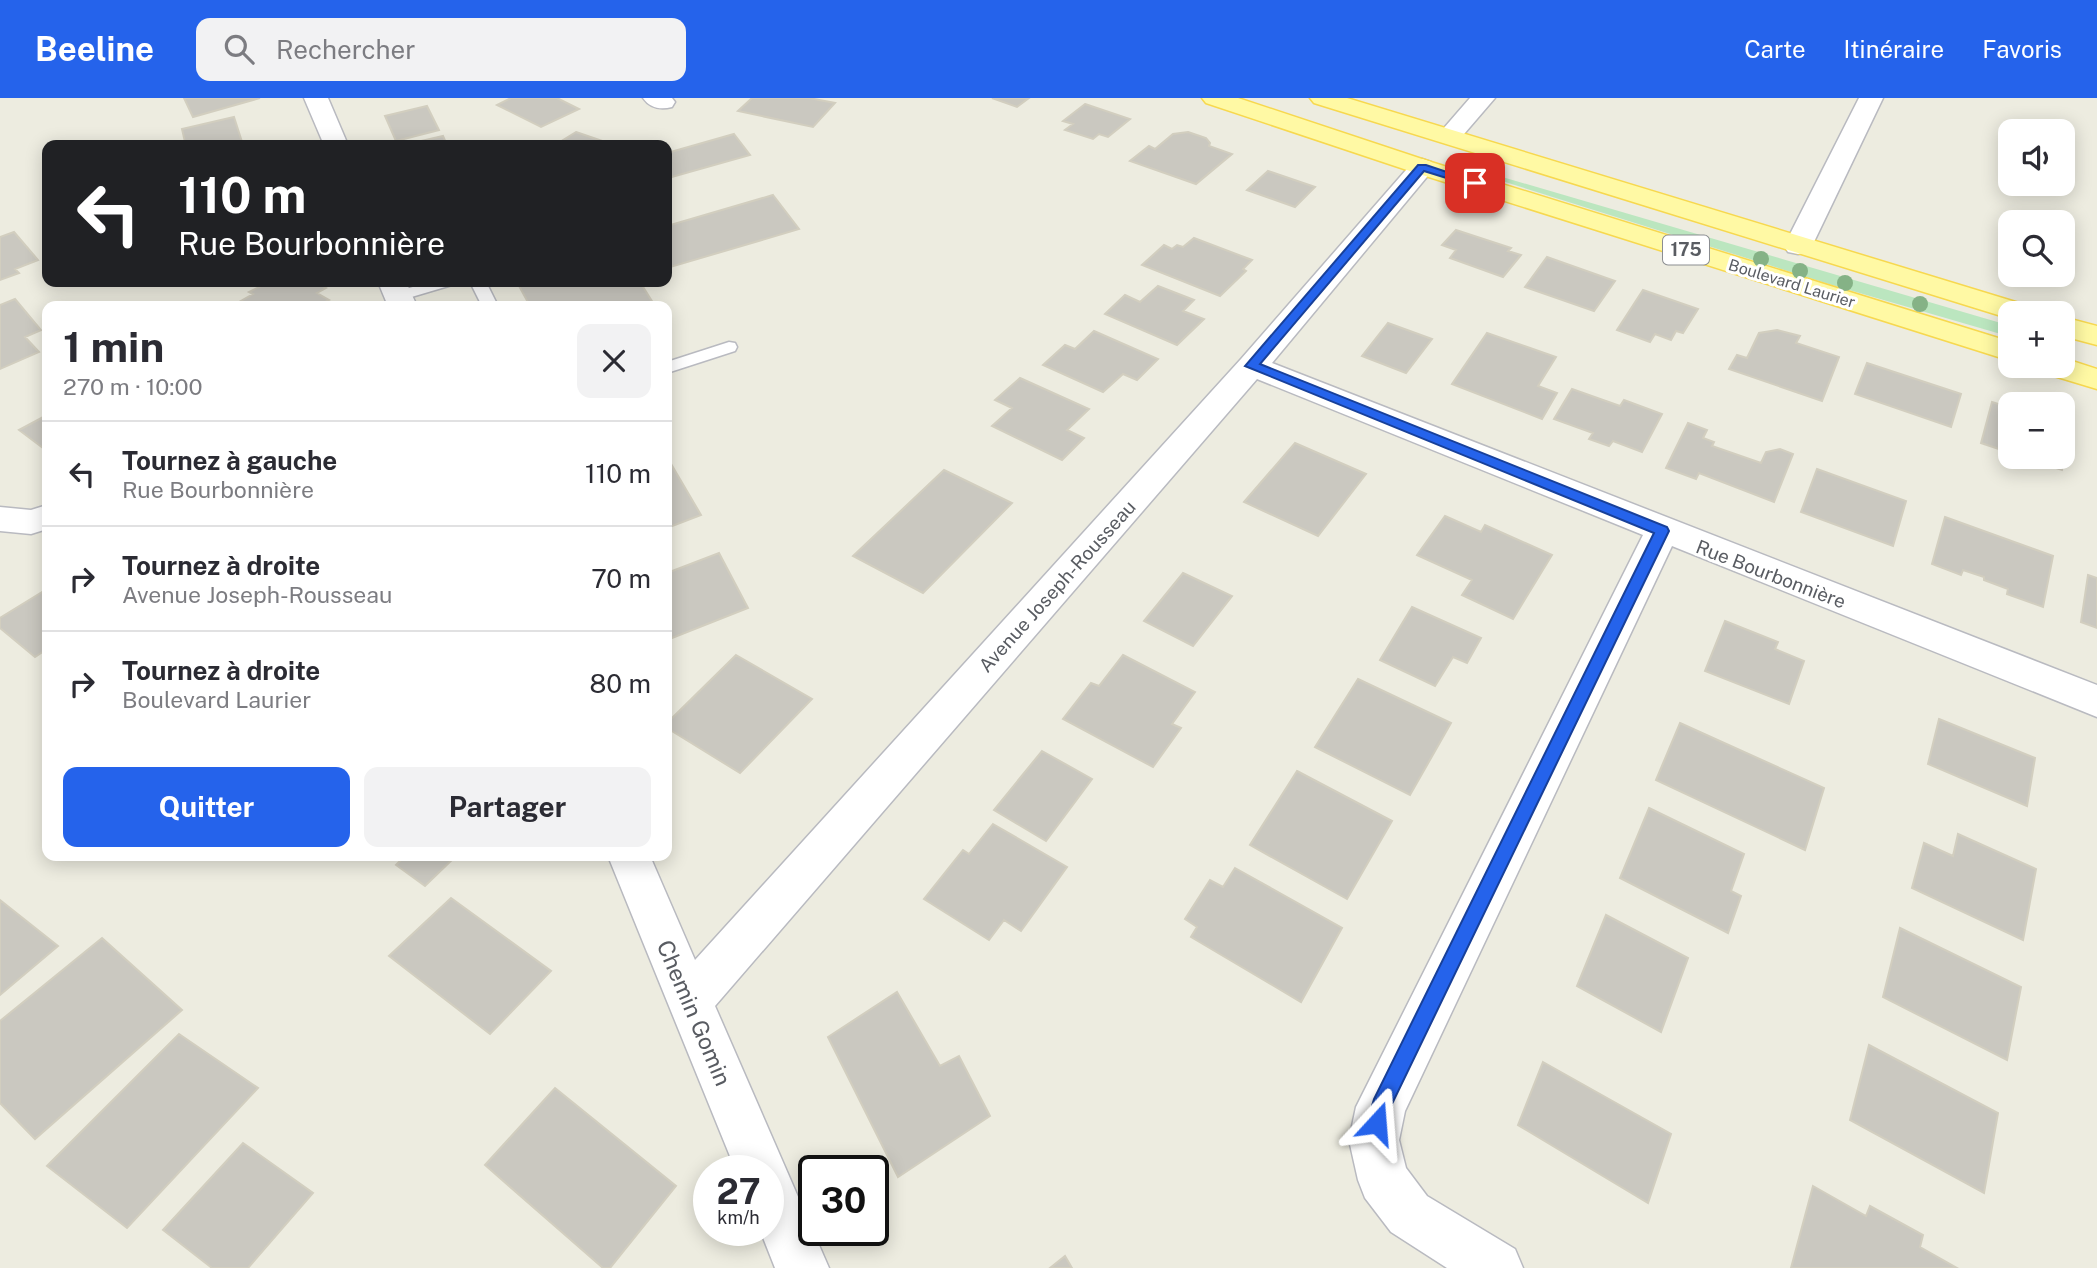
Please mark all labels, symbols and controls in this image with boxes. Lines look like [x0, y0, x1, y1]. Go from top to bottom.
search box [196, 18, 686, 81]
text: Beeline [35, 30, 154, 68]
icon: search [220, 30, 258, 68]
text: Rechercher [276, 34, 415, 65]
text: Carte [1744, 35, 1806, 63]
text: Itinéraire [1844, 35, 1944, 63]
text: Favoris [1982, 35, 2062, 63]
map controls [1998, 119, 2075, 469]
button: sound [1998, 119, 2075, 196]
pin [1445, 153, 1505, 213]
icon: arrive [1456, 164, 1494, 202]
text: 110 m [178, 166, 306, 224]
icon: left [63, 168, 154, 259]
button: search [1998, 210, 2075, 287]
text: Rue Bourbonnière [178, 225, 445, 262]
road number: 175 [1663, 236, 1709, 265]
street label: Boulevard Laurier [1726, 255, 1858, 312]
button: + [1998, 301, 2075, 378]
text: 1 min [63, 322, 164, 371]
button: close [577, 324, 651, 398]
text: 270 m · 10:00 [63, 373, 203, 400]
button: − [1998, 392, 2075, 469]
text: Tournez à gauche [122, 445, 337, 476]
icon: left [63, 455, 101, 493]
text: 110 m [585, 458, 651, 489]
text: Rue Bourbonnière [122, 476, 314, 503]
street label: Avenue Joseph-Rousseau [974, 496, 1140, 676]
street label: Rue Bourbonnière [1693, 535, 1849, 613]
text: Tournez à droite [122, 550, 320, 581]
icon: right [63, 560, 101, 598]
text: 70 m [591, 563, 651, 594]
text: Avenue Joseph-Rousseau [122, 581, 392, 608]
text: Tournez à droite [122, 655, 320, 686]
icon: right [63, 665, 101, 703]
text: 80 m [590, 668, 651, 699]
text: Boulevard Laurier [122, 686, 311, 713]
button: Quitter [63, 767, 350, 847]
button: Partager [364, 767, 651, 847]
street label: Chemin Gomin [652, 936, 737, 1090]
position arrow [1340, 1086, 1414, 1160]
speed limit sign: 30 [798, 1155, 889, 1246]
text: 27 [716, 1171, 761, 1212]
text: km/h [717, 1207, 760, 1228]

